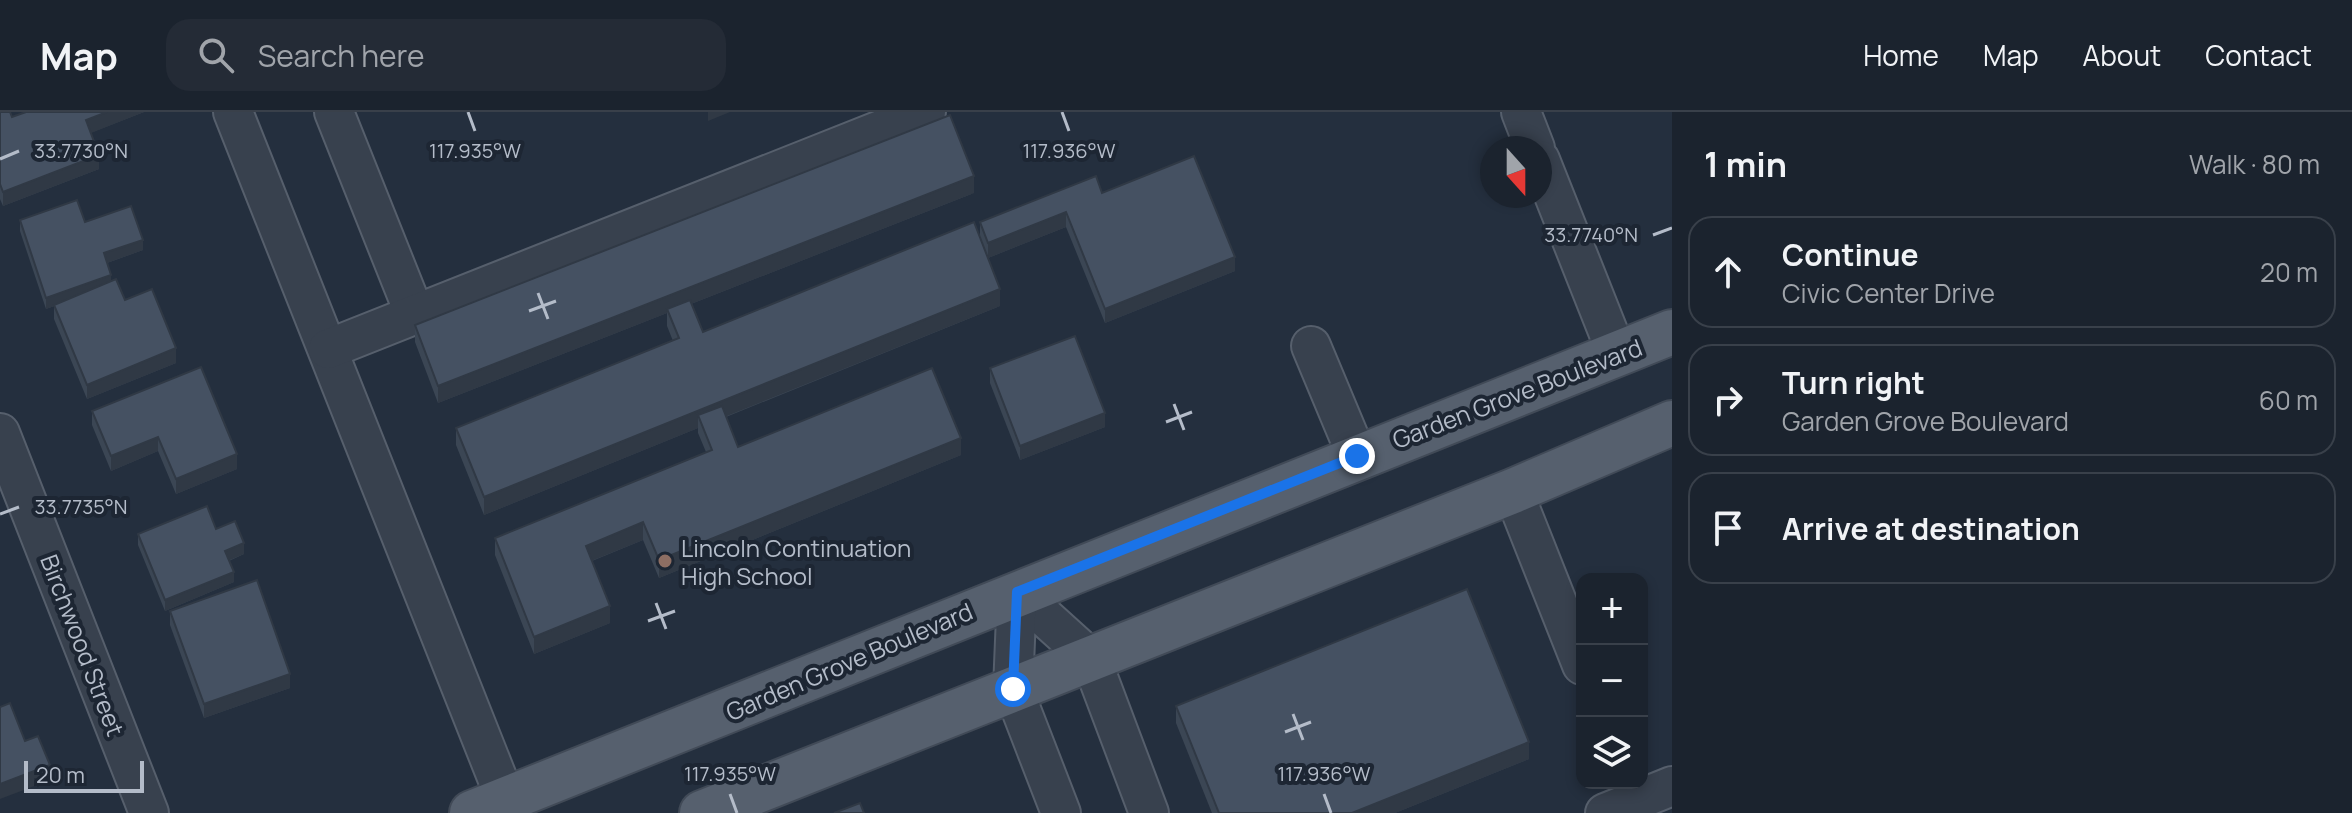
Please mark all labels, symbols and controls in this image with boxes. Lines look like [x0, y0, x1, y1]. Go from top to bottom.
search box [166, 19, 726, 91]
text: Map [40, 29, 118, 81]
icon: search [194, 33, 238, 77]
text: Search here [258, 35, 425, 76]
text: Home [1863, 36, 1939, 74]
text: Map [1983, 36, 2039, 74]
text: About [2083, 36, 2161, 74]
text: Contact [2205, 36, 2312, 74]
north arrow [1480, 136, 1552, 208]
text: 33.7730°N [34, 137, 128, 164]
text: 117.935°W [429, 137, 521, 164]
text: 117.936°W [1023, 137, 1116, 164]
text: 1 min [1704, 141, 1787, 187]
text: Walk · 80 m [2189, 146, 2320, 182]
text: 33.7740°N [1544, 221, 1638, 248]
text: Continue [1782, 234, 1918, 275]
icon: ahead [1706, 250, 1750, 294]
text: 20 m [2260, 254, 2318, 290]
text: Civic Center Drive [1782, 275, 1995, 311]
street label: Garden Grove Boulevard [1387, 330, 1647, 456]
text: Turn right [1782, 362, 1925, 403]
icon: right [1706, 378, 1750, 422]
text: 60 m [2259, 382, 2318, 418]
text: Garden Grove Boulevard [1782, 403, 2069, 439]
route end [1339, 438, 1375, 474]
text: 33.7735°N [34, 493, 128, 520]
icon: arrive [1706, 506, 1750, 550]
text: Arrive at destination [1782, 508, 2080, 549]
place label: Lincoln Continuation High School [681, 531, 911, 592]
street label: Birchwood Street [33, 549, 133, 741]
marker: Lincoln Continuation High School [656, 552, 674, 570]
map controls [1576, 573, 1648, 789]
button: + [1576, 573, 1648, 645]
street label: Garden Grove Boulevard [721, 594, 977, 728]
button: − [1576, 645, 1648, 717]
route start [995, 671, 1031, 707]
button: layers [1576, 717, 1648, 789]
scale bar [24, 757, 144, 793]
text: 20 m [36, 760, 85, 790]
text: 117.935°W [684, 760, 776, 787]
text: 117.936°W [1278, 760, 1371, 787]

